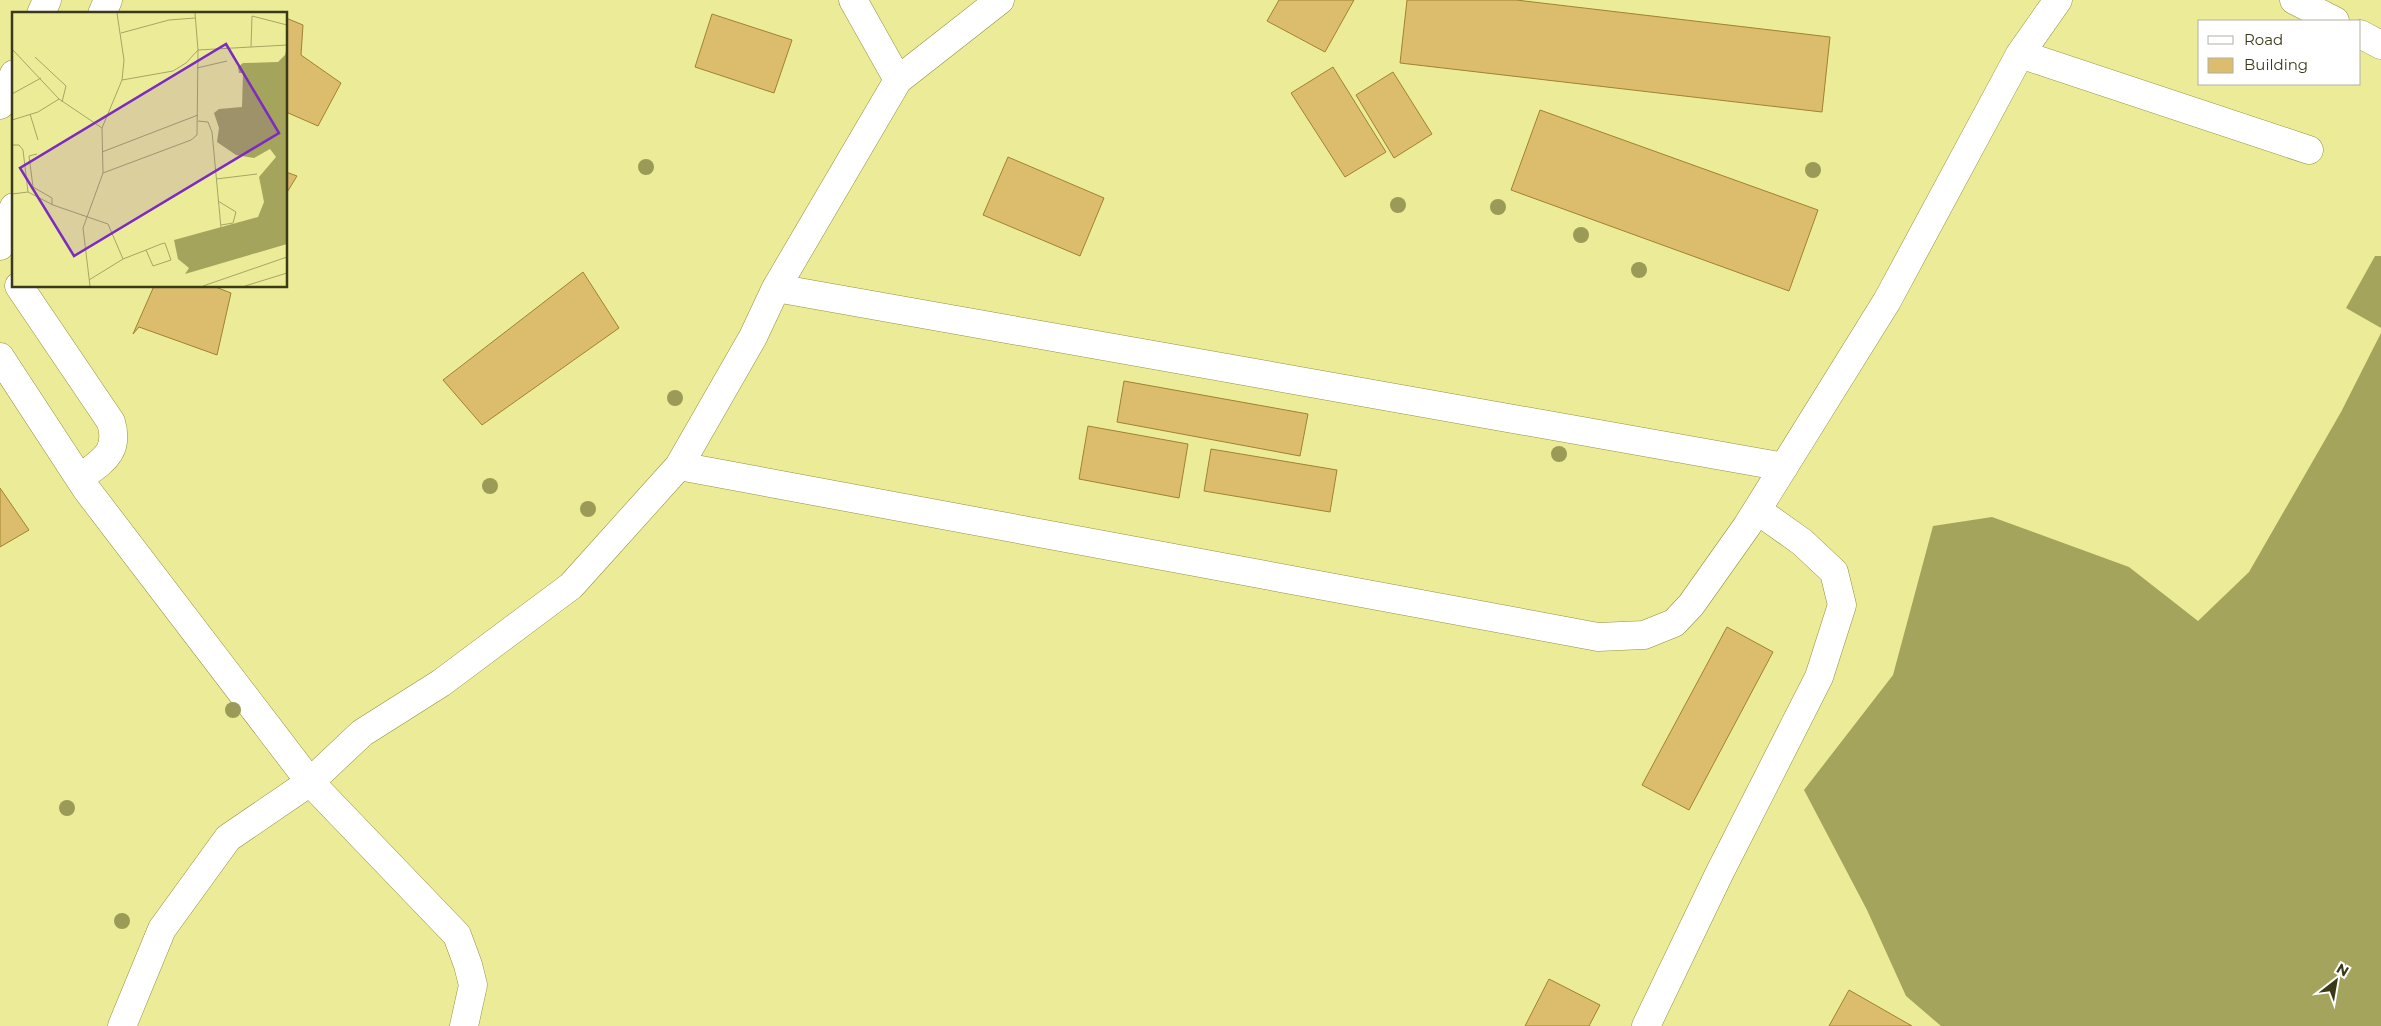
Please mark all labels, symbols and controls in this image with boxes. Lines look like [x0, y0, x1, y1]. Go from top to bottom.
inset map [12, 12, 288, 288]
legend [2198, 20, 2361, 85]
text: Road [2244, 30, 2283, 49]
text: Building [2244, 55, 2308, 74]
north arrow [2311, 956, 2361, 1006]
text: N [2333, 959, 2352, 980]

